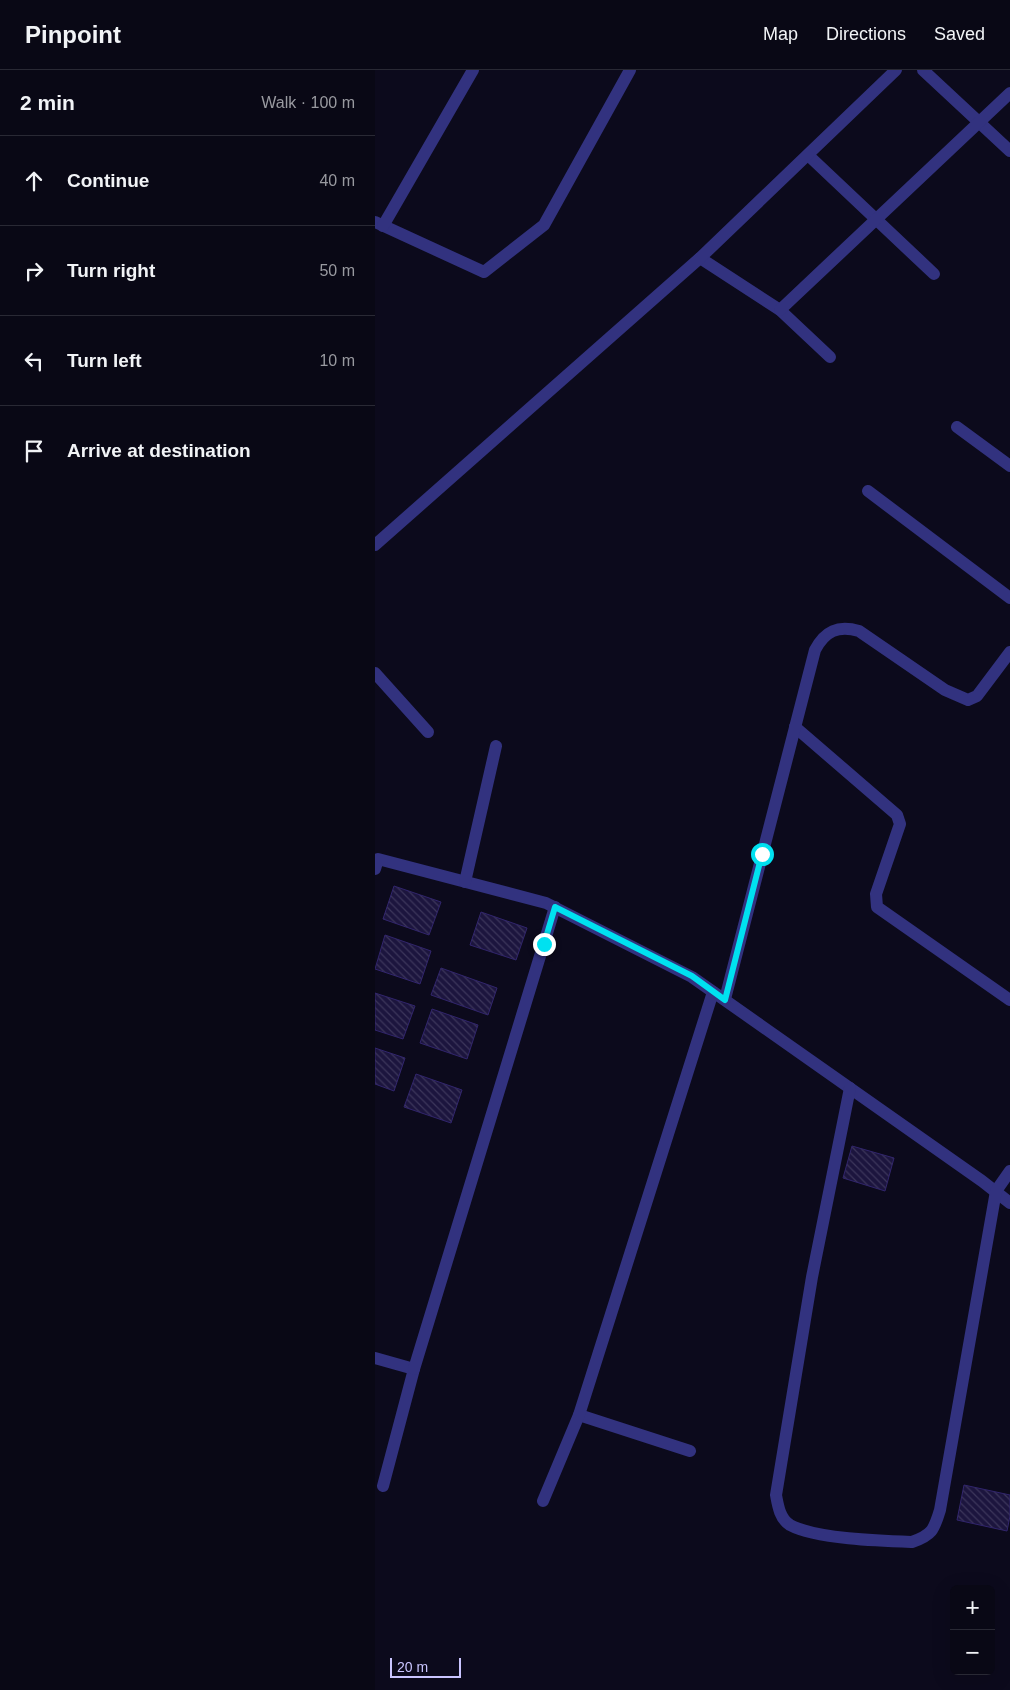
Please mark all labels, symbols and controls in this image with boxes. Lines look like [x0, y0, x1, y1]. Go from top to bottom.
text: Pinpoint [25, 21, 121, 48]
text: Map [763, 24, 798, 44]
text: Directions [826, 24, 906, 44]
text: Saved [934, 24, 985, 44]
text: 2 min [20, 91, 75, 114]
text: Walk · 100 m [261, 94, 355, 111]
icon: ahead [20, 167, 48, 195]
text: Continue [67, 170, 149, 191]
text: 40 m [319, 172, 355, 189]
icon: right [20, 257, 48, 285]
text: Turn right [67, 260, 155, 281]
text: 50 m [319, 262, 355, 279]
icon: left [20, 347, 48, 375]
text: Turn left [67, 350, 142, 371]
text: 10 m [319, 352, 355, 369]
icon: arrive [20, 437, 48, 465]
text: Arrive at destination [67, 440, 251, 461]
route start [751, 843, 774, 866]
route end [533, 933, 556, 956]
map controls [950, 1585, 995, 1675]
button: + [950, 1585, 995, 1630]
button: − [950, 1630, 995, 1675]
scale bar [390, 1655, 461, 1678]
text: 20 m [397, 1659, 428, 1675]

